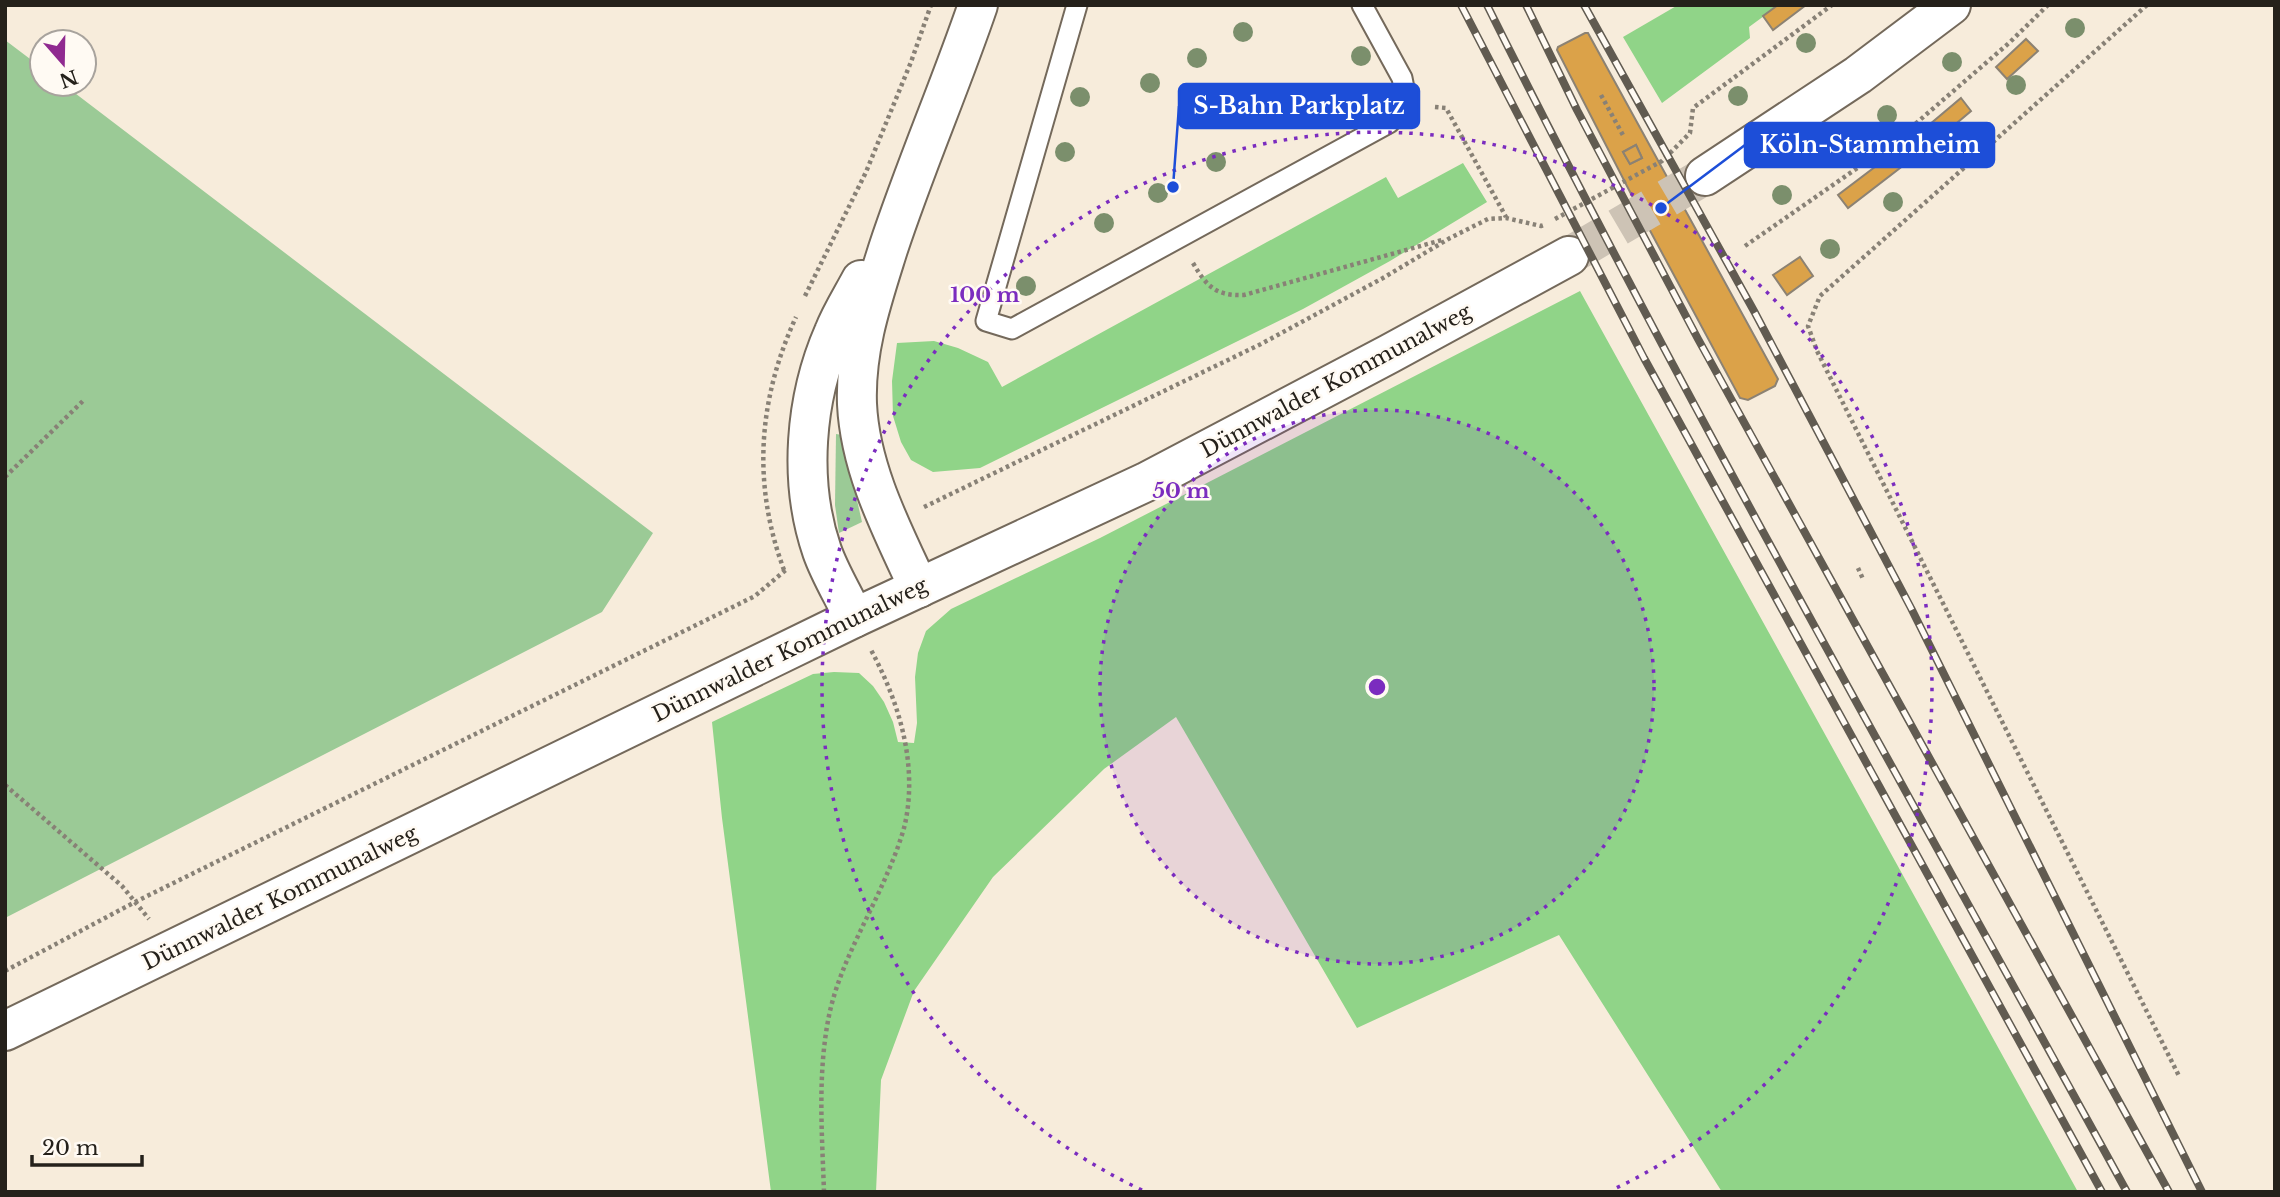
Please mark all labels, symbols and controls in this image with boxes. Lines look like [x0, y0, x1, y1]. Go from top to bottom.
north arrow [28, 28, 98, 98]
text: N [56, 65, 81, 92]
callout: S-Bahn Parkplatz [1179, 84, 1419, 128]
text: S-Bahn Parkplatz [1193, 92, 1405, 120]
callout: Köln-Stammheim [1745, 123, 1994, 167]
text: Köln-Stammheim [1760, 131, 1981, 159]
text: 100 m [950, 282, 1020, 308]
street label: Dünnwalder Kommunalweg [1196, 298, 1476, 464]
text: 50 m [1152, 478, 1210, 504]
street label: Dünnwalder Kommunalweg [648, 572, 932, 728]
centre of rings [1365, 675, 1389, 699]
street label: Dünnwalder Kommunalweg [138, 820, 422, 976]
scale bar [32, 1124, 142, 1168]
text: 20 m [42, 1135, 99, 1161]

